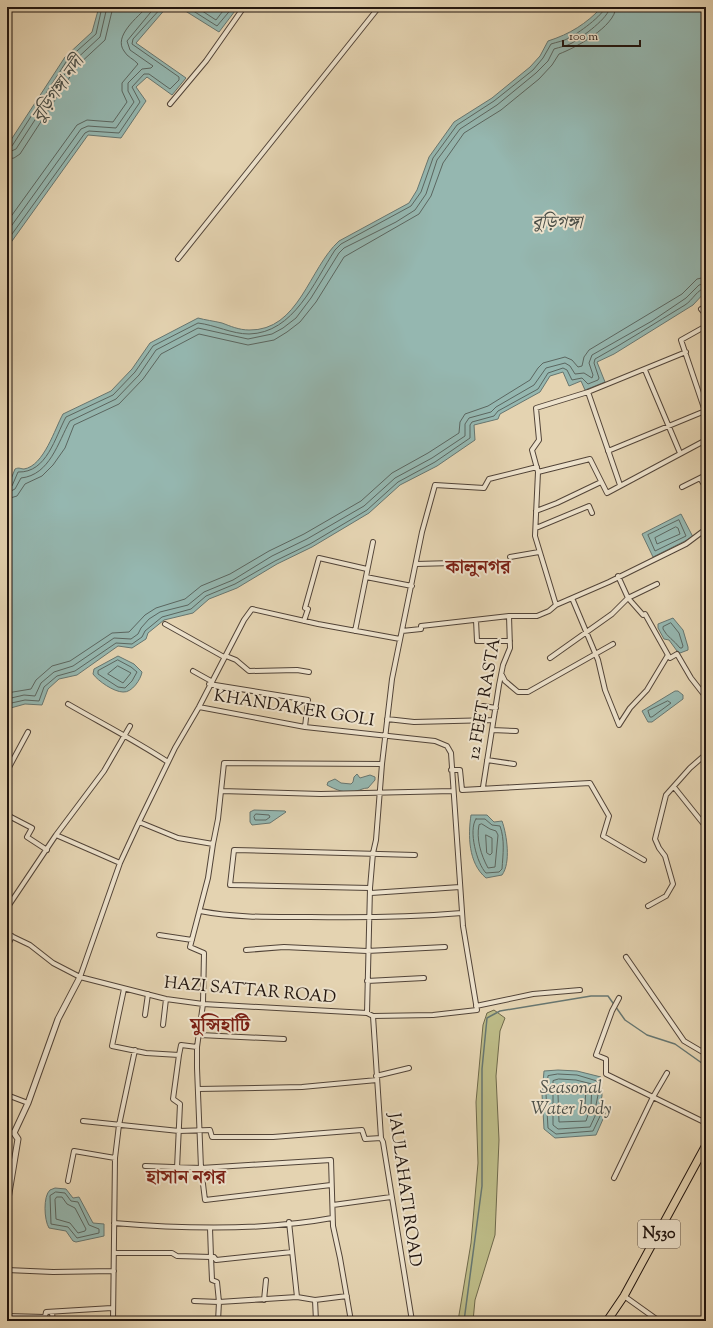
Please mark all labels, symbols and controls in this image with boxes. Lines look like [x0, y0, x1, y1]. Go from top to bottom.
scale bar [563, 22, 640, 48]
text: 100 m [569, 28, 598, 46]
water label: বুড়িগঙ্গা নদী [27, 49, 93, 129]
water label: বুড়িগঙ্গা [532, 211, 584, 237]
district label: কালুনগর [444, 555, 512, 582]
street label: 12 FEET RASTA [463, 636, 508, 762]
street label: KHANDAKER GOLI [212, 684, 376, 734]
street label: HAZI SATTAR ROAD [163, 972, 337, 1010]
district label: মুন্সিহাটি [189, 1013, 251, 1040]
water label: Seasonal Water body [531, 1076, 611, 1123]
street label: JAULAHATI ROAD [381, 1110, 427, 1269]
district label: হাসান নগর [145, 1165, 228, 1192]
road number: N530 [638, 1220, 680, 1248]

